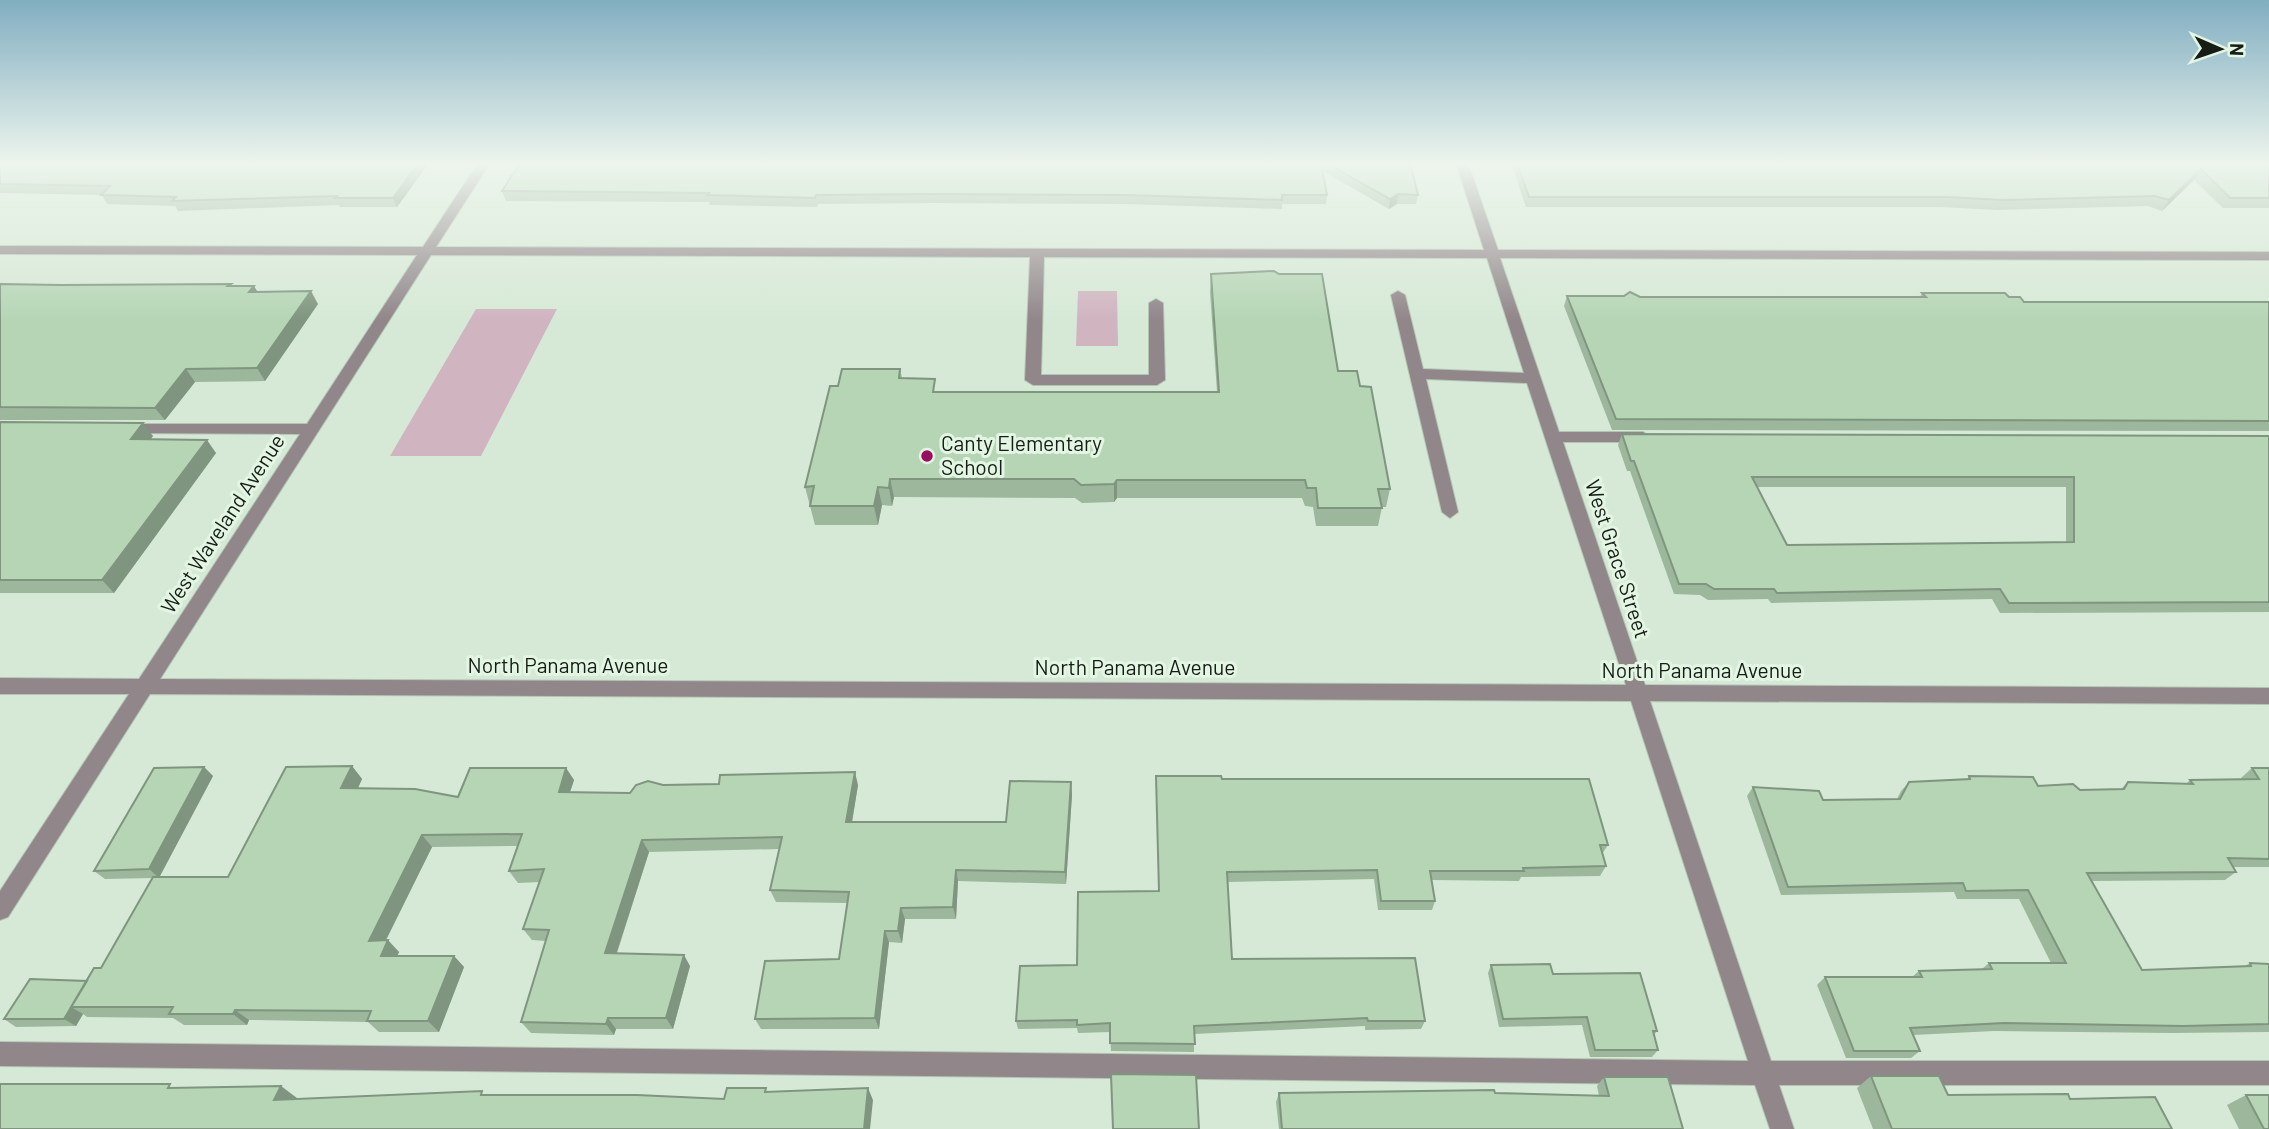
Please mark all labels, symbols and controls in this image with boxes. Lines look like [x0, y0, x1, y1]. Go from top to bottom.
north arrow [2185, 14, 2255, 84]
text: N [2226, 43, 2249, 56]
street label: West Waveland Avenue [155, 429, 289, 617]
place label: Canty Elementary School [941, 430, 1102, 479]
marker: Canty Elementary School [919, 448, 935, 464]
street label: West Grace Street [1581, 476, 1656, 641]
street label: North Panama Avenue [468, 652, 668, 677]
street label: North Panama Avenue [1035, 654, 1235, 679]
street label: North Panama Avenue [1602, 657, 1802, 682]

